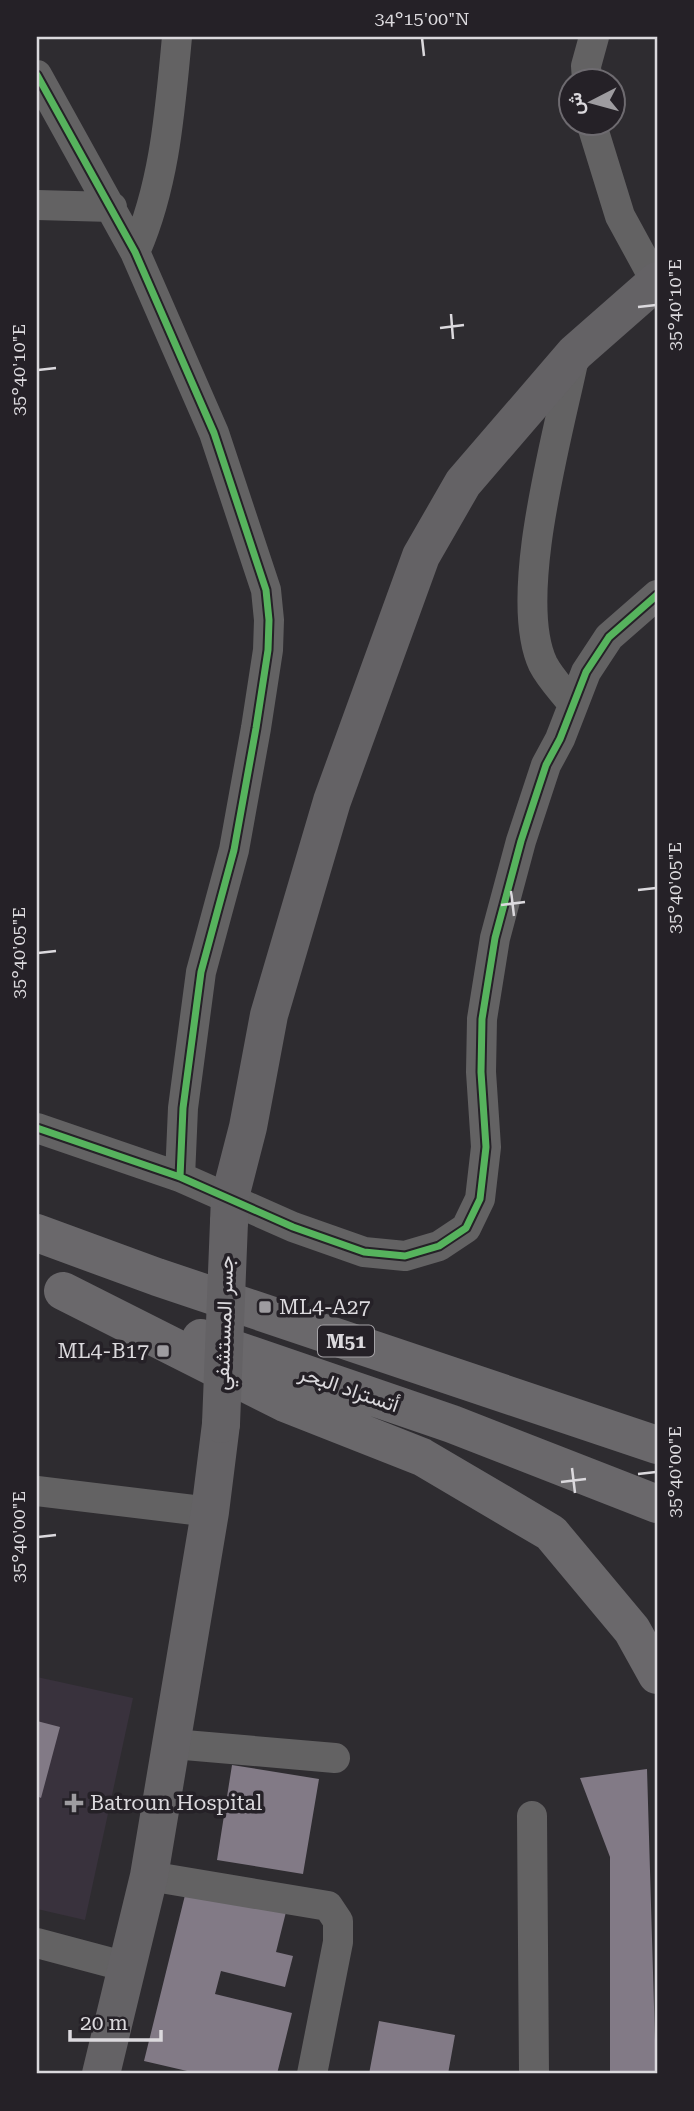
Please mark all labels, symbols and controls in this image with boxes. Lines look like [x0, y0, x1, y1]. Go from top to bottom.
text: 34°15'00"N [375, 8, 469, 29]
north arrow [558, 66, 628, 136]
text: ش [563, 91, 588, 116]
text: 35°40'10"E [664, 259, 685, 351]
text: 35°40'10"E [8, 324, 29, 416]
text: 35°40'05"E [664, 842, 685, 934]
text: 35°40'05"E [8, 907, 29, 999]
street label: جسر المستشفي [210, 1255, 243, 1391]
place label: ML4-A27 [279, 1295, 371, 1319]
marker: ML4-A27 [257, 1299, 273, 1315]
road number: M51 [318, 1326, 374, 1357]
place label: ML4-B17 [57, 1339, 149, 1363]
marker: ML4-B17 [155, 1343, 171, 1359]
street label: أتستراد البحر [295, 1360, 402, 1418]
text: 35°40'00"E [664, 1426, 685, 1518]
text: 35°40'00"E [8, 1491, 29, 1583]
place label: Batroun Hospital [90, 1791, 263, 1815]
marker: Batroun Hospital [64, 1793, 84, 1813]
scale bar [70, 1999, 161, 2043]
text: 20 m [80, 2011, 128, 2035]

